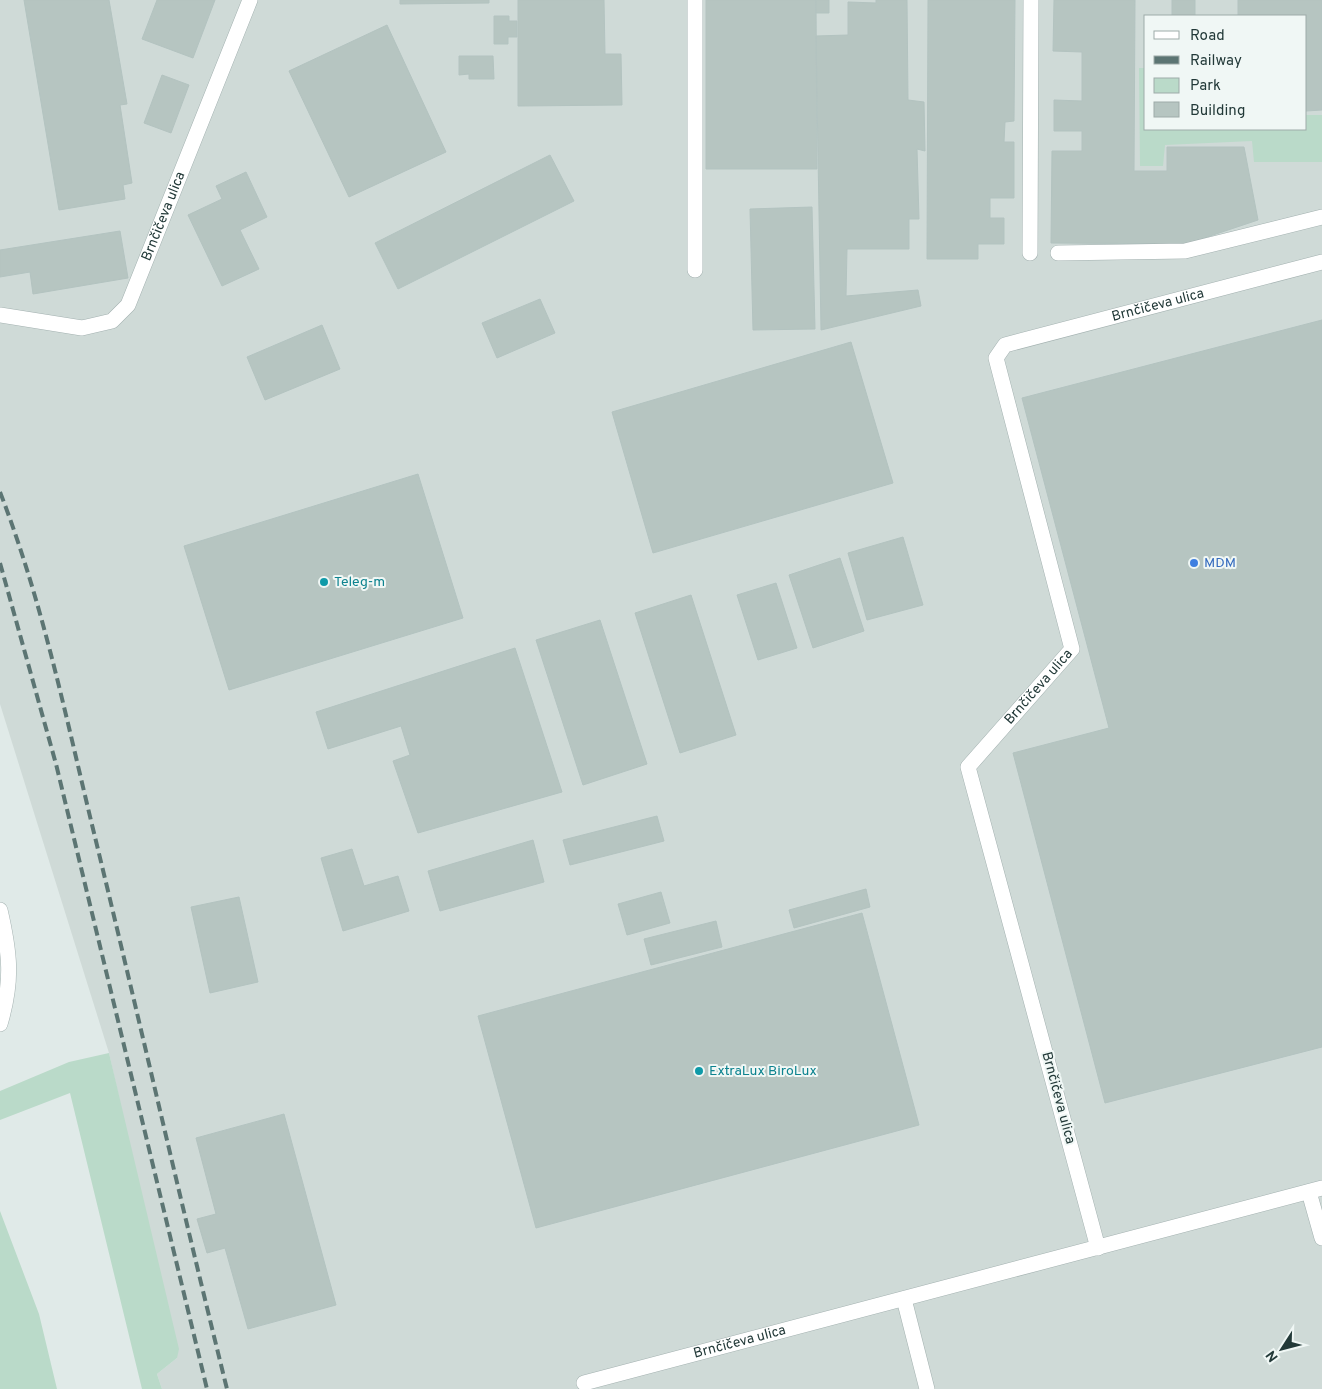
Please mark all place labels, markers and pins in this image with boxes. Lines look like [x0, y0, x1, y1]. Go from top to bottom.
place label: MDM [1204, 555, 1236, 572]
marker: MDM [1188, 557, 1200, 569]
place label: Teleg-m [334, 574, 385, 591]
marker: Teleg-m [318, 576, 330, 588]
place label: ExtraLux BiroLux [709, 1063, 817, 1080]
marker: ExtraLux BiroLux [693, 1065, 705, 1077]

